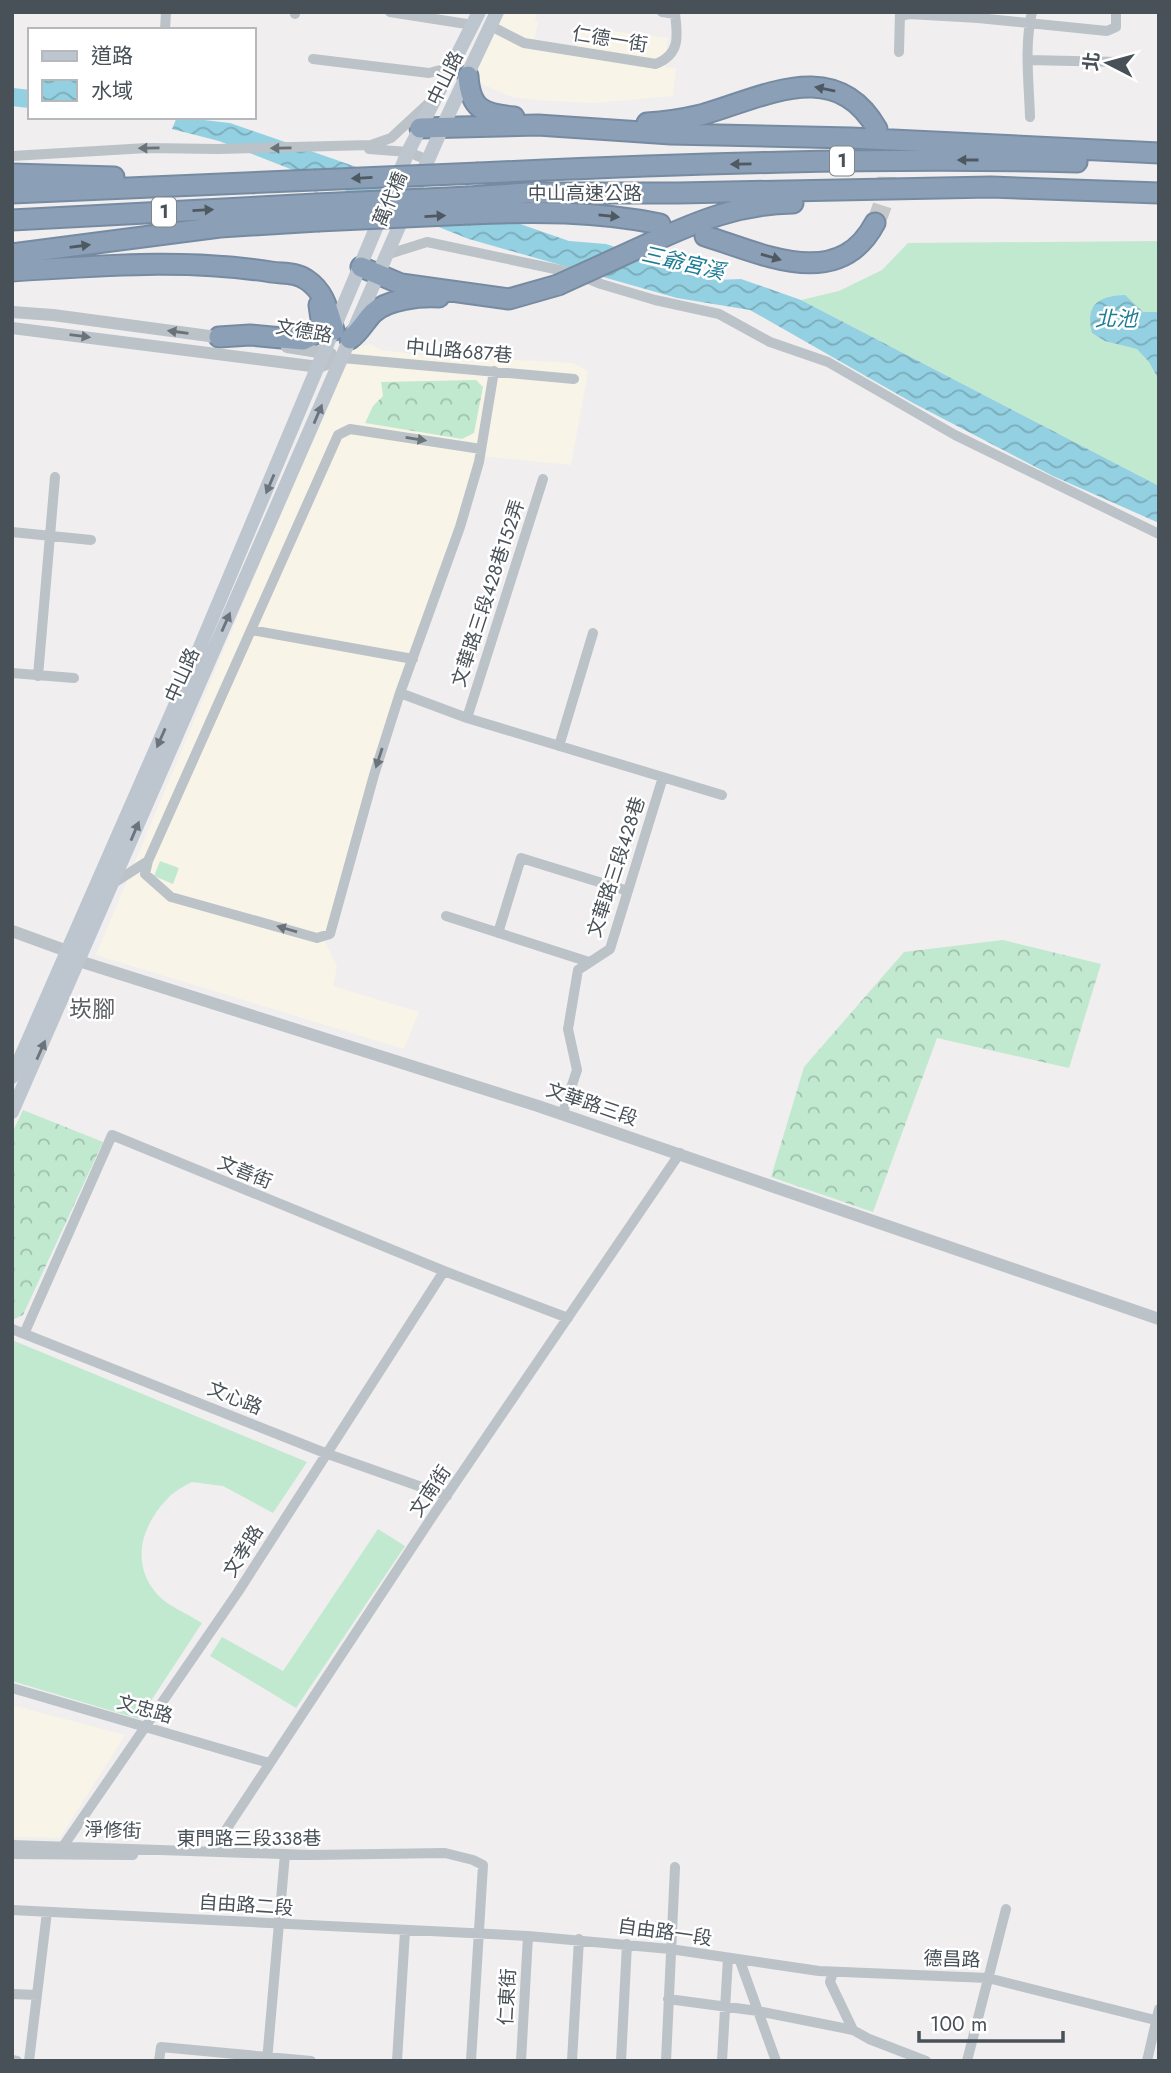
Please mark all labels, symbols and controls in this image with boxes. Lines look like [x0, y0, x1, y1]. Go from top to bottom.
street label: 仁德一街 [570, 20, 650, 58]
legend [28, 28, 256, 119]
north arrow [1073, 28, 1143, 98]
text: 道路 [91, 41, 133, 71]
street label: 中山路 [420, 46, 470, 110]
text: 北 [1077, 50, 1106, 72]
text: 水域 [91, 76, 133, 106]
one-way arrow [814, 83, 836, 94]
one-way arrow [270, 142, 292, 154]
one-way arrow [138, 143, 160, 154]
road number: 1 [830, 146, 854, 176]
one-way arrow [957, 154, 979, 166]
one-way arrow [729, 158, 751, 170]
street label: 萬代橋 [366, 167, 414, 231]
one-way arrow [351, 173, 373, 184]
street label: 中山高速公路 [528, 180, 642, 207]
road number: 1 [152, 197, 176, 226]
one-way arrow [192, 204, 214, 215]
one-way arrow [424, 210, 446, 221]
one-way arrow [598, 210, 620, 221]
water label: 三爺宮溪 [639, 239, 730, 288]
one-way arrow [69, 240, 91, 251]
one-way arrow [760, 252, 781, 262]
water label: 北池 [1095, 304, 1139, 334]
street label: 文德路 [274, 313, 334, 349]
one-way arrow [167, 326, 189, 337]
one-way arrow [69, 331, 91, 342]
street label: 中山路687巷 [405, 333, 513, 369]
one-way arrow [312, 403, 323, 424]
one-way arrow [405, 434, 427, 445]
one-way arrow [264, 473, 275, 494]
street label: 文華路三段428巷152弄 [445, 496, 531, 690]
one-way arrow [221, 612, 232, 633]
street label: 中山路 [158, 643, 206, 707]
one-way arrow [155, 728, 167, 748]
one-way arrow [374, 748, 384, 769]
street label: 文華路三段428巷 [581, 793, 651, 941]
one-way arrow [129, 821, 141, 841]
one-way arrow [276, 924, 297, 934]
district label: 崁腳 [69, 992, 115, 1026]
one-way arrow [35, 1040, 46, 1060]
street label: 文華路三段 [543, 1076, 641, 1132]
street label: 文善街 [214, 1149, 276, 1195]
street label: 文心路 [204, 1375, 266, 1421]
street label: 文南街 [403, 1460, 457, 1522]
street label: 文孝路 [216, 1520, 270, 1582]
street label: 文忠路 [114, 1688, 176, 1730]
street label: 淨修街 [84, 1816, 142, 1844]
street label: 東門路三段338巷 [176, 1825, 322, 1852]
street label: 自由路二段 [198, 1888, 294, 1922]
street label: 自由路一段 [616, 1912, 714, 1952]
street label: 德昌路 [923, 1945, 981, 1973]
street label: 仁東街 [492, 1968, 522, 2026]
scale bar [919, 2000, 1062, 2044]
text: 100 m [930, 2009, 987, 2039]

